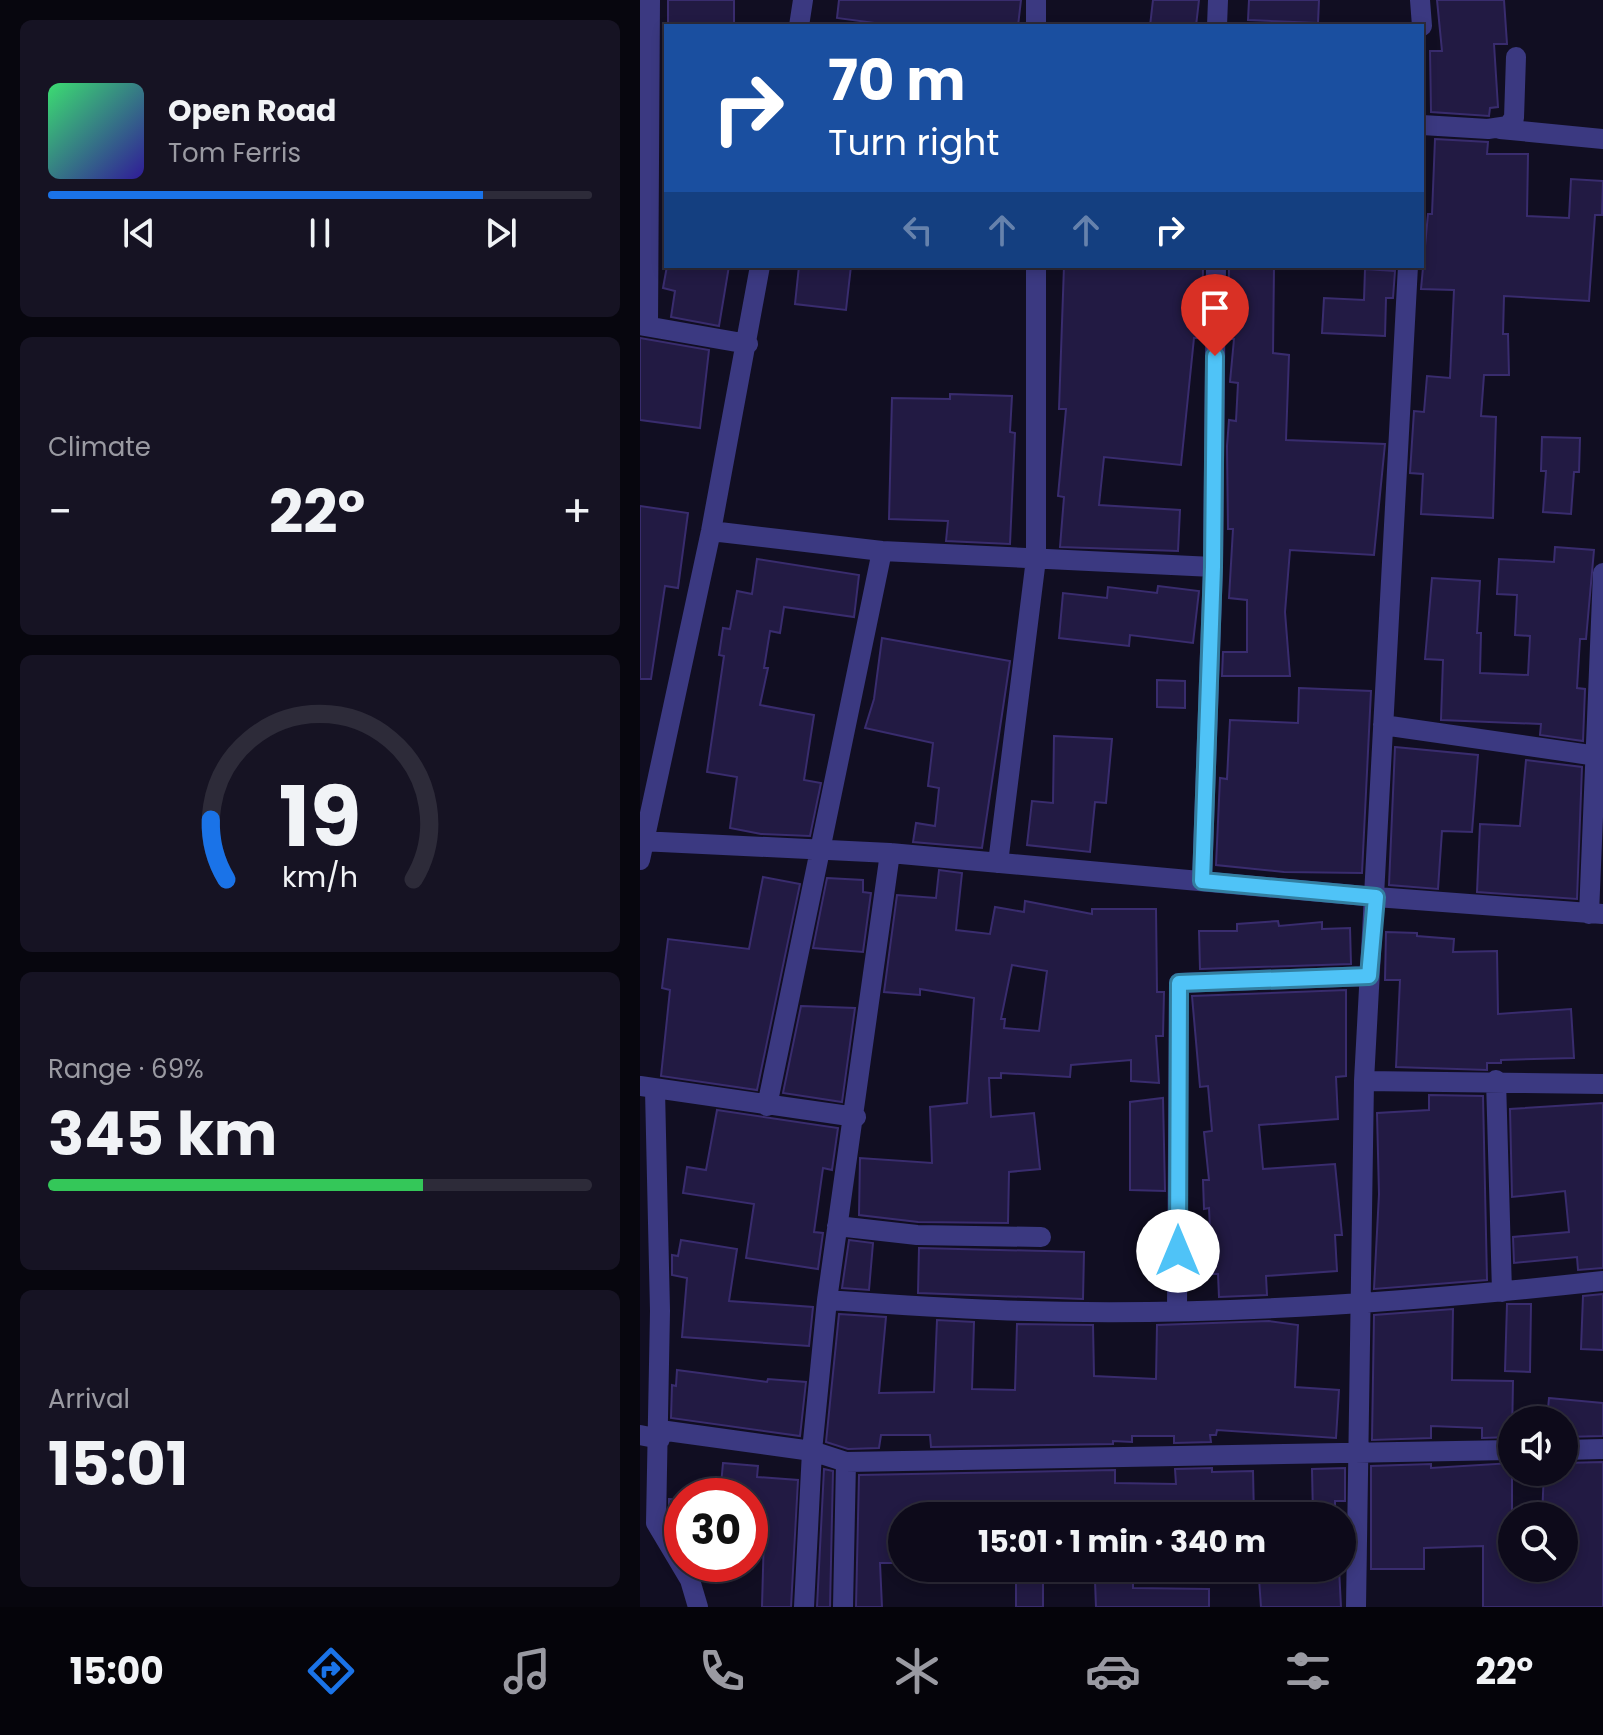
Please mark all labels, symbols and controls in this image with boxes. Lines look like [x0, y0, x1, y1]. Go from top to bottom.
text: 70 m [828, 41, 966, 120]
icon: right [696, 56, 800, 160]
text: Open Road [168, 89, 336, 132]
text: Turn right [828, 117, 999, 168]
text: Tom Ferris [168, 135, 301, 171]
icon: left [896, 208, 940, 252]
icon: ahead [980, 208, 1024, 252]
icon: ahead [1064, 208, 1108, 252]
icon: right [1148, 208, 1192, 252]
icon: previous [117, 211, 161, 255]
icon: pause [298, 211, 342, 255]
icon: next [479, 211, 523, 255]
pin [1181, 274, 1249, 356]
icon: arrive [1193, 286, 1237, 330]
text: Climate [48, 429, 151, 465]
text: 22° [269, 470, 365, 554]
text: − [48, 481, 72, 542]
text: + [562, 481, 592, 542]
text: 19 [279, 758, 361, 874]
text: km/h [282, 857, 358, 897]
text: Range · 69% [48, 1051, 204, 1087]
text: 345 km [48, 1092, 277, 1176]
position arrow [1136, 1209, 1220, 1293]
text: Arrival [48, 1381, 130, 1417]
map controls [1498, 1406, 1578, 1582]
button: sound [1498, 1406, 1578, 1486]
text: 15:01 [48, 1422, 188, 1506]
speed limit sign: 30 [664, 1478, 768, 1582]
button: search [1498, 1502, 1578, 1582]
text: 15:01 · 1 min · 340 m [978, 1520, 1266, 1563]
icon: directions [303, 1643, 359, 1699]
icon: music [499, 1643, 555, 1699]
icon: phone [694, 1643, 750, 1699]
icon: climate [889, 1643, 945, 1699]
icon: car [1085, 1643, 1141, 1699]
icon: filters [1280, 1643, 1336, 1699]
text: 15:00 [70, 1646, 164, 1697]
text: 22° [1475, 1646, 1533, 1697]

